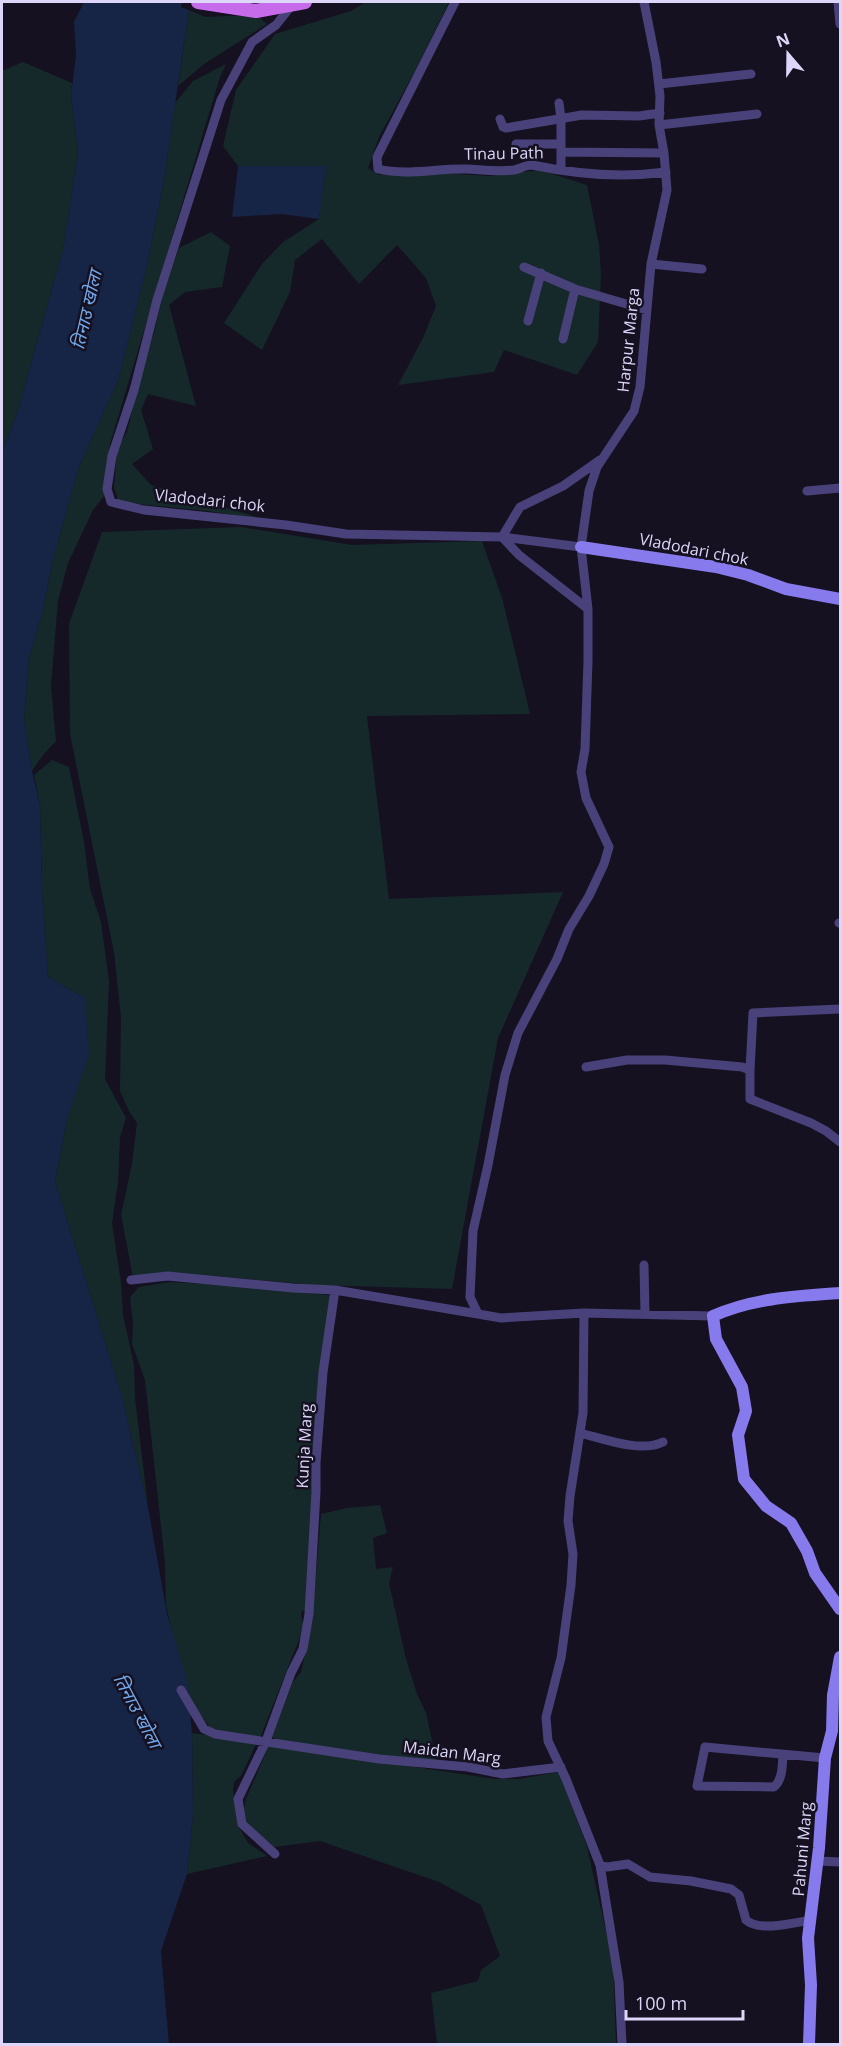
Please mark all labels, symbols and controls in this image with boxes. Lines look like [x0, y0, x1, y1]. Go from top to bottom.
north arrow [758, 24, 818, 84]
text: N [773, 27, 793, 52]
street label: Tinau Path [464, 141, 544, 165]
water label: तिनाउ खोला [65, 265, 108, 352]
street label: Harpur Marga [612, 287, 644, 393]
street label: Vladodari chok [154, 483, 267, 517]
street label: Vladodari chok [638, 528, 751, 570]
street label: Kunja Marg [291, 1403, 317, 1489]
water label: तिनाउ खोला [108, 1669, 169, 1755]
street label: Maidan Marg [402, 1735, 503, 1769]
street label: Pahuni Marg [787, 1801, 817, 1897]
scale bar [626, 1983, 743, 2021]
text: 100 m [635, 1991, 687, 2015]

